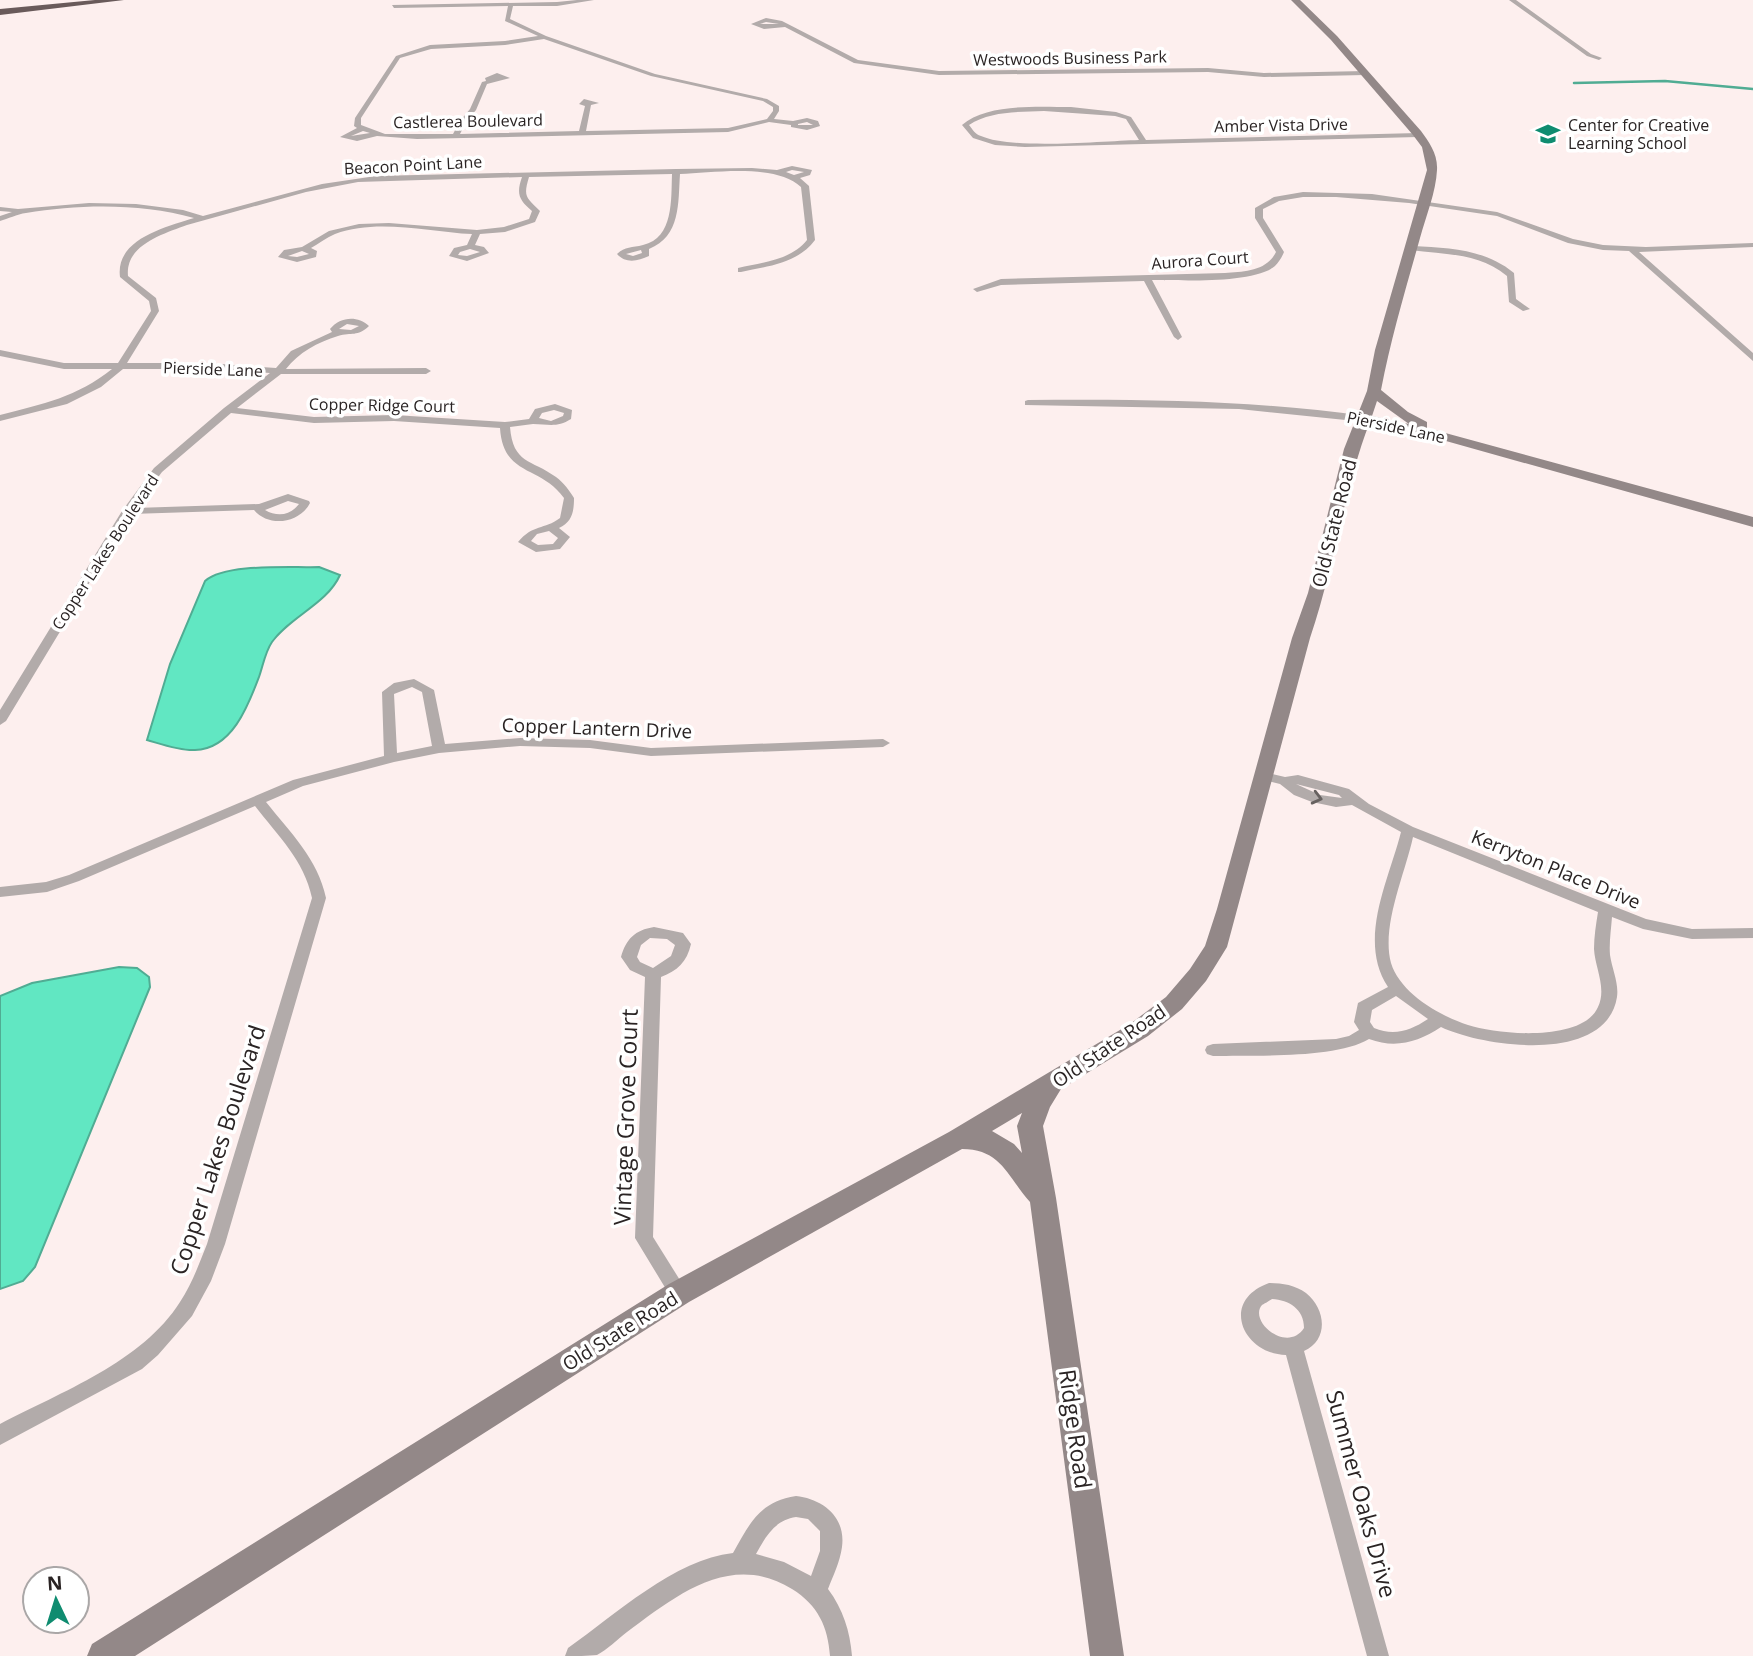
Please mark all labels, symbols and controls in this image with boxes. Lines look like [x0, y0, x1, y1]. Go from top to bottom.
street label: Westwoods Business Park [973, 45, 1168, 71]
street label: Castlerea Boulevard [393, 109, 543, 133]
street label: Amber Vista Drive [1214, 113, 1348, 137]
place label: Center for Creative Learning School [1568, 114, 1709, 154]
school or university icon: Center for Creative Learning School [1534, 120, 1562, 148]
street label: Beacon Point Lane [343, 150, 483, 180]
street label: Aurora Court [1151, 246, 1250, 274]
street label: Pierside Lane [163, 356, 263, 382]
street label: Copper Ridge Court [309, 393, 456, 417]
street label: Pierside Lane [1345, 406, 1447, 448]
street label: Old State Road [1305, 456, 1363, 590]
street label: Copper Lakes Boulevard [46, 470, 164, 634]
street label: Copper Lantern Drive [501, 712, 693, 744]
one-way arrow [1311, 790, 1323, 804]
street label: Kerryton Place Drive [1468, 823, 1644, 915]
street label: Old State Road [1047, 998, 1171, 1094]
street label: Vintage Grove Court [605, 1008, 645, 1226]
street label: Copper Lakes Boulevard [162, 1021, 273, 1279]
street label: Old State Road [557, 1285, 683, 1377]
street label: Ridge Road [1052, 1367, 1100, 1491]
street label: Summer Oaks Drive [1319, 1386, 1405, 1601]
north arrow [21, 1565, 91, 1635]
text: N [46, 1570, 63, 1597]

